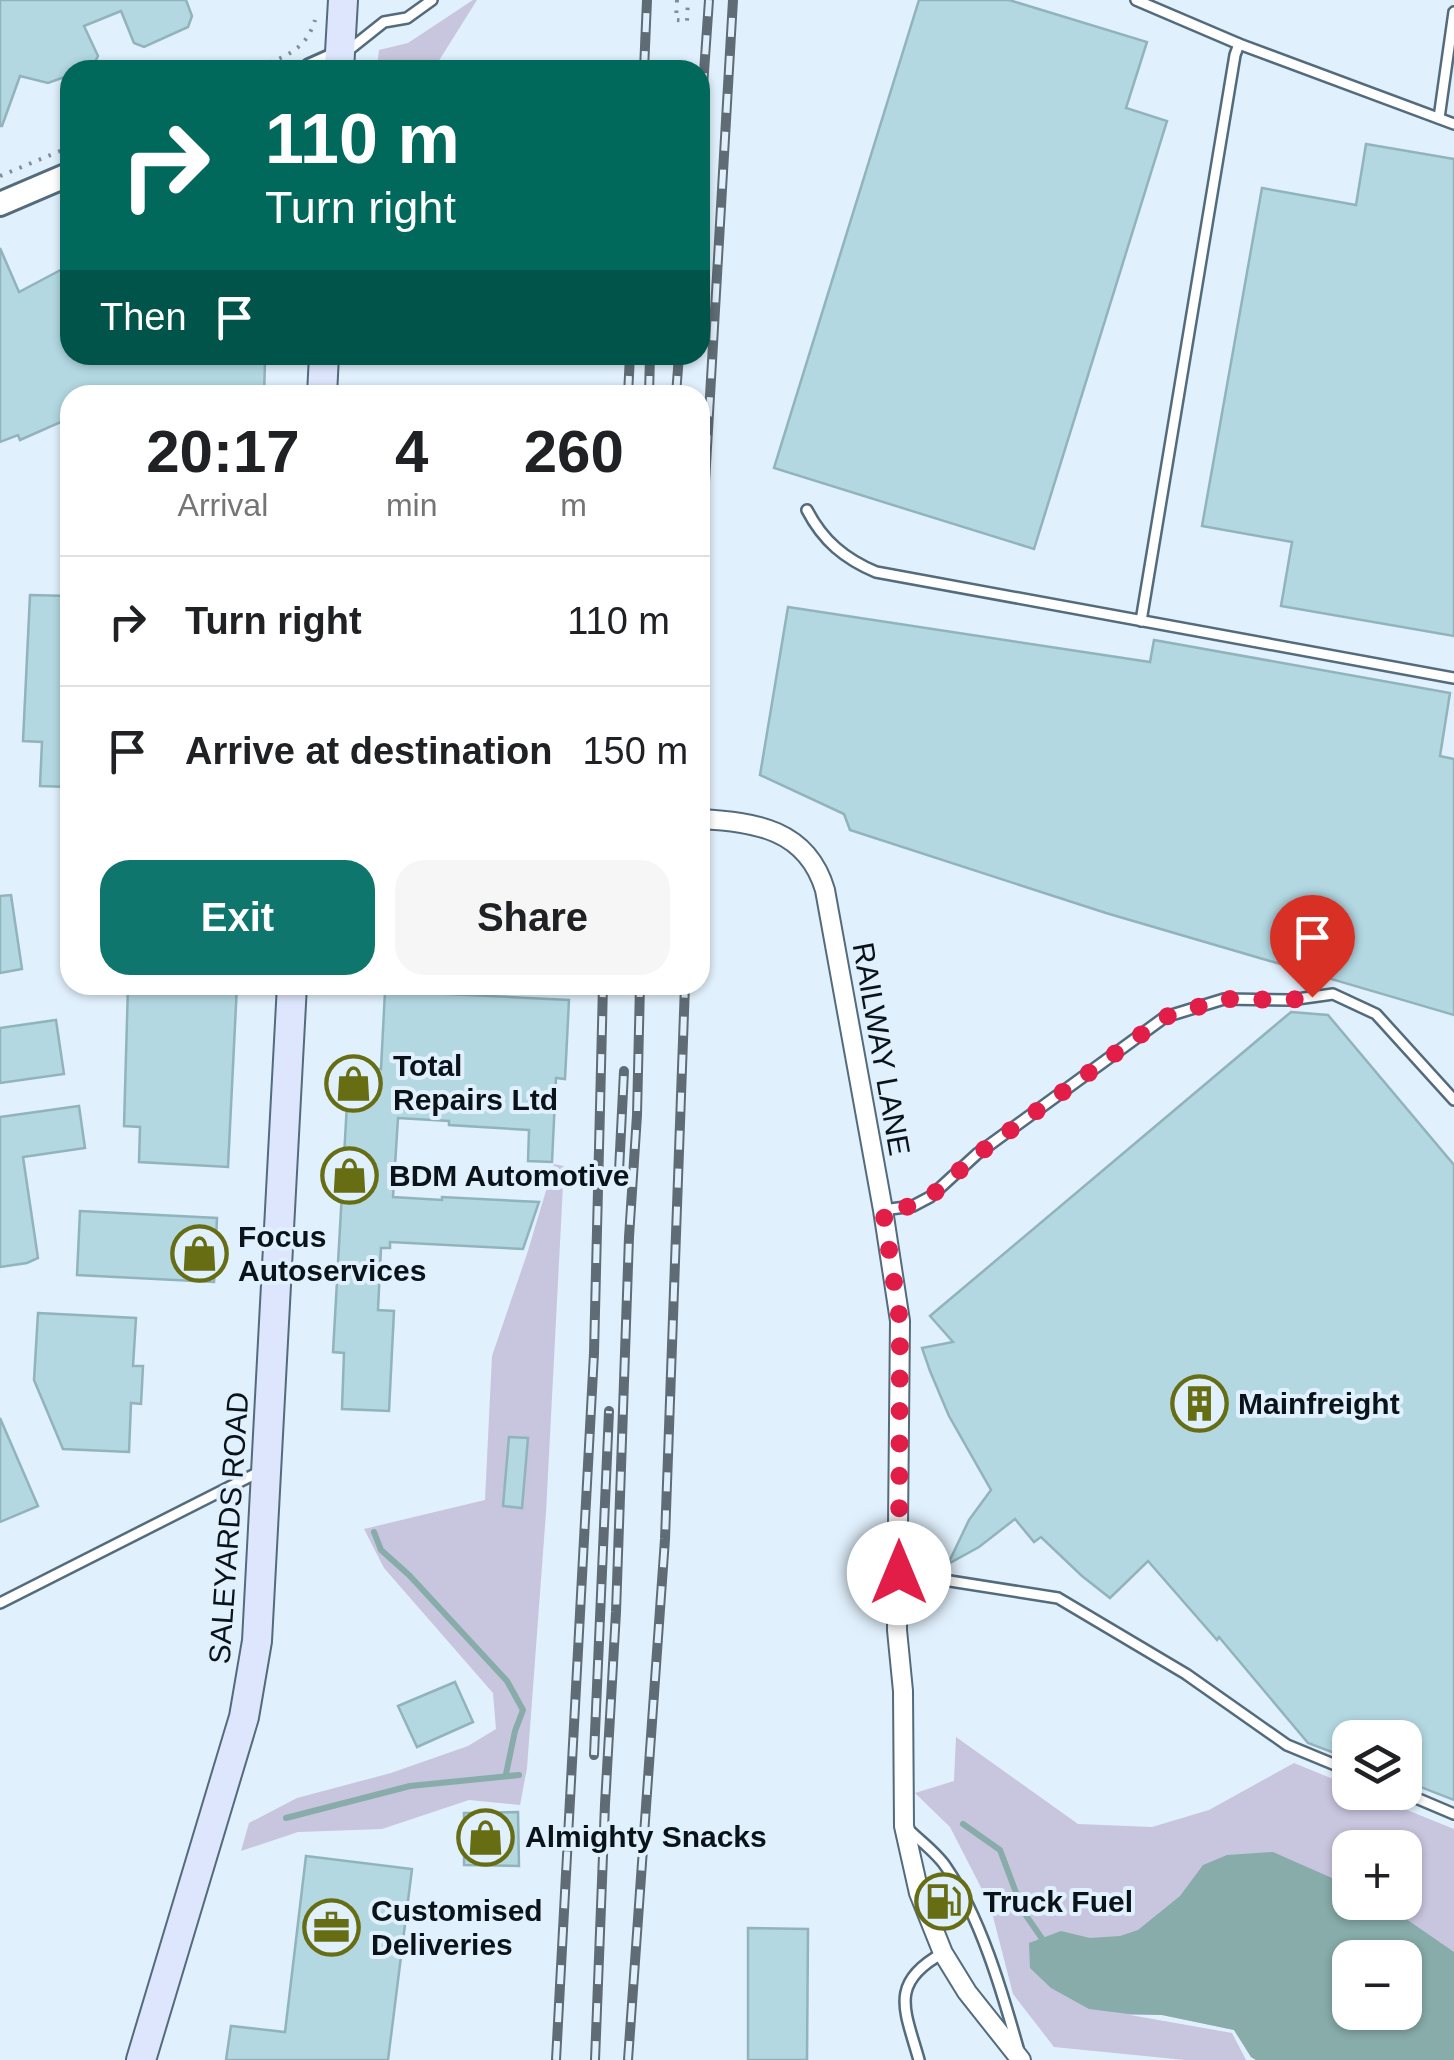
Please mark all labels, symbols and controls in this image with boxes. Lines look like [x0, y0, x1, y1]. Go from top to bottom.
icon: right [100, 100, 230, 230]
text: 110 m [265, 100, 460, 178]
text: Turn right [265, 182, 456, 233]
icon: arrive [207, 290, 262, 345]
text: Then [100, 296, 187, 338]
text: 20:17 [146, 418, 300, 485]
text: 4 [395, 418, 428, 485]
text: 260 [524, 418, 624, 485]
text: Arrival [178, 487, 268, 523]
text: min [386, 487, 437, 523]
text: m [560, 487, 587, 523]
icon: right [100, 594, 155, 649]
text: Turn right [185, 600, 362, 642]
text: 110 m [567, 600, 670, 642]
icon: arrive [100, 724, 155, 779]
text: Arrive at destination [185, 730, 552, 772]
text: 150 m [582, 730, 688, 772]
button: Exit [100, 860, 375, 975]
button: Share [395, 860, 670, 975]
pin [1270, 895, 1355, 998]
icon: arrive [1285, 910, 1340, 965]
street label: RAILWAY LANE [847, 940, 916, 1158]
place label: Total Repairs Ltd [393, 1049, 558, 1116]
shop icon: Total Repairs Ltd [324, 1053, 384, 1113]
shop icon: BDM Automotive [320, 1146, 380, 1206]
place label: BDM Automotive [389, 1159, 630, 1192]
place label: Focus Autoservices [238, 1220, 426, 1287]
shop icon: Focus Autoservices [169, 1224, 229, 1284]
building icon: Mainfreight [1169, 1374, 1229, 1434]
place label: Mainfreight [1238, 1387, 1400, 1420]
street label: SALEYARDS ROAD [203, 1391, 254, 1665]
position arrow [847, 1521, 951, 1625]
map controls [1332, 1720, 1422, 2030]
button: layers [1332, 1720, 1422, 1810]
shop icon: Almighty Snacks [456, 1807, 516, 1867]
place label: Almighty Snacks [525, 1820, 767, 1853]
button: + [1332, 1830, 1422, 1920]
fuel station icon: Truck Fuel [914, 1872, 974, 1932]
place label: Truck Fuel [983, 1885, 1133, 1918]
place label: Customised Deliveries [371, 1894, 543, 1961]
office icon: Customised Deliveries [302, 1898, 362, 1958]
button: − [1332, 1940, 1422, 2030]

